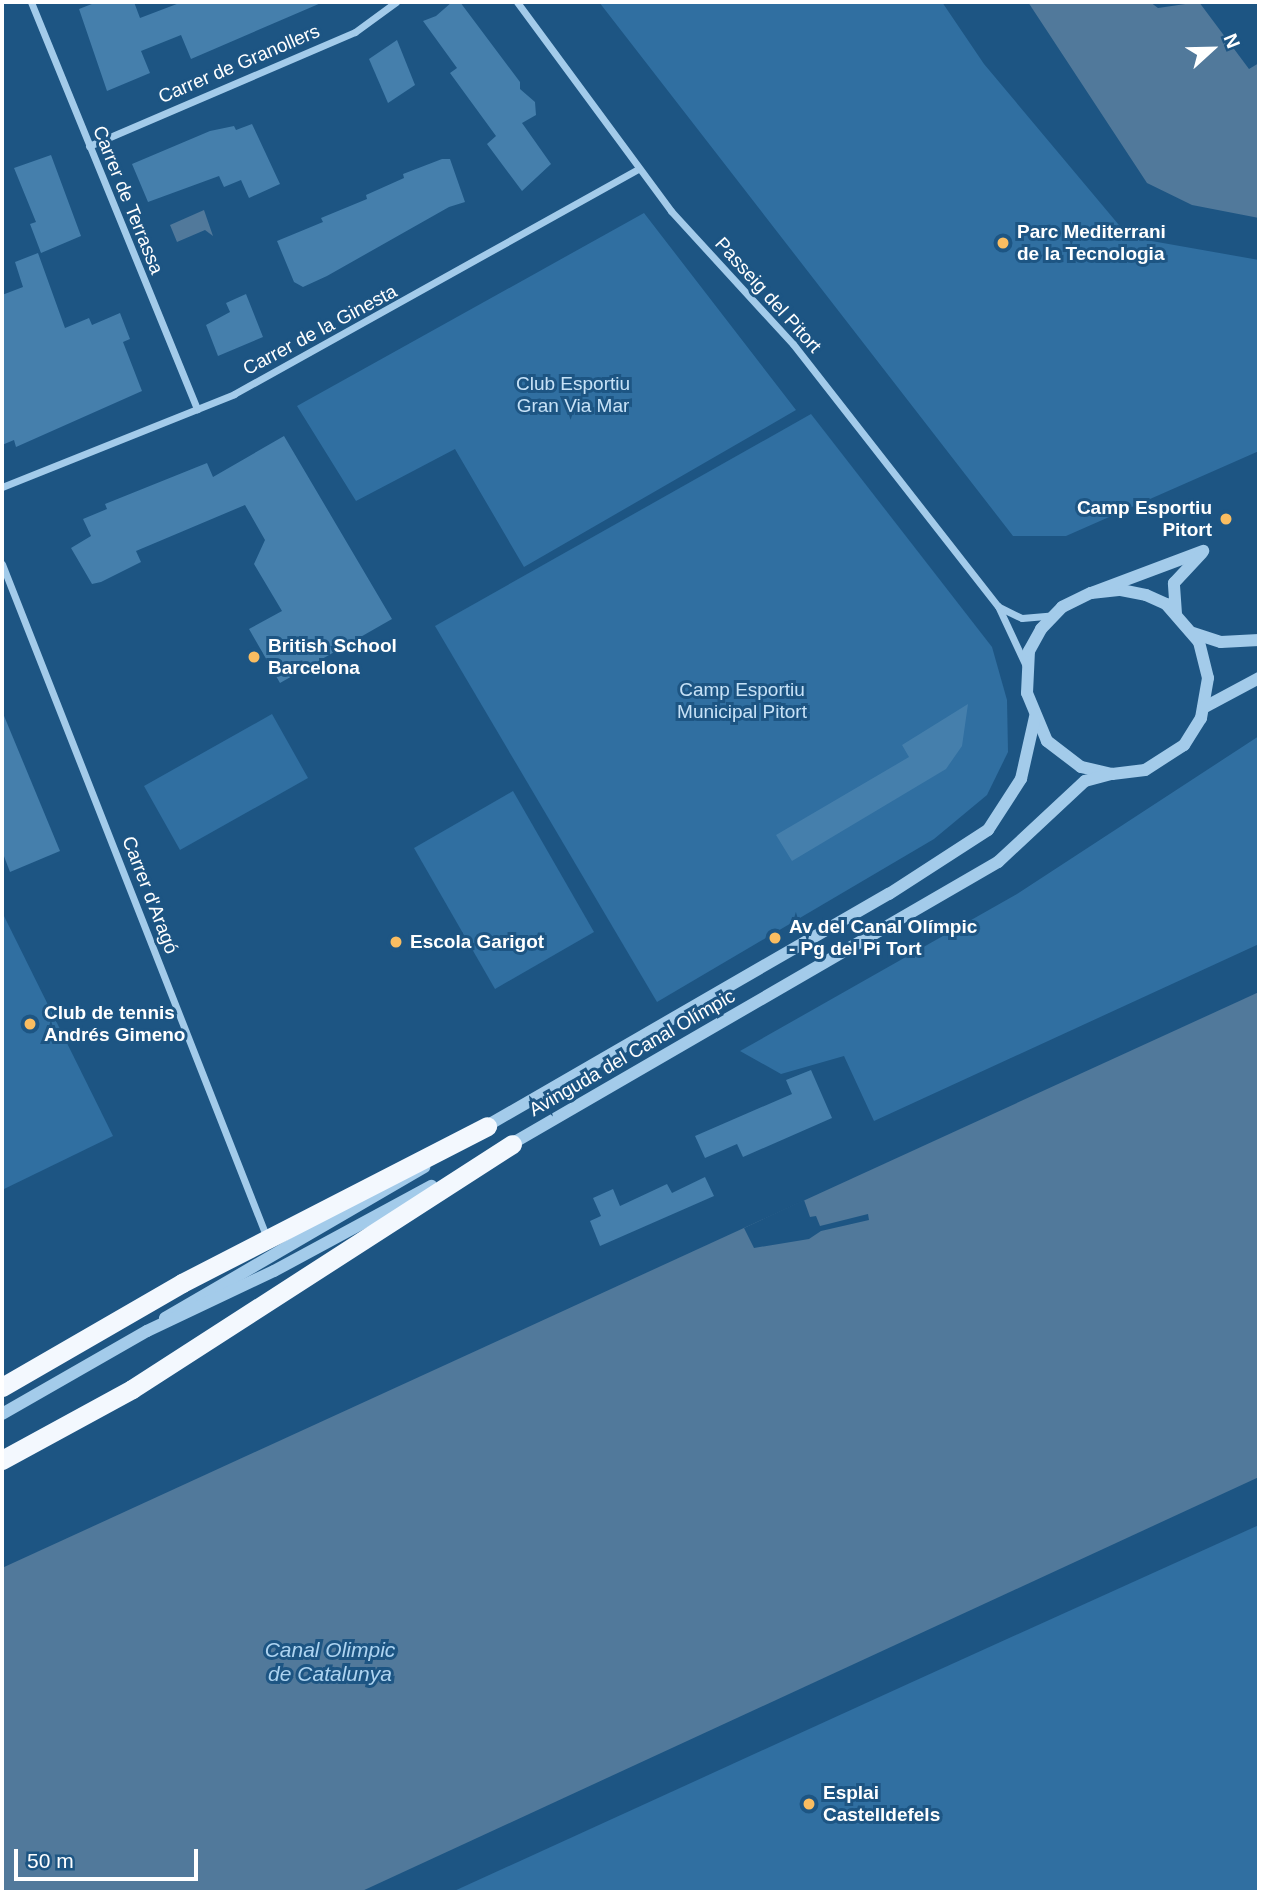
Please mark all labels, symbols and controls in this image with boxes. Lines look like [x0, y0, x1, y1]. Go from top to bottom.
north arrow [1177, 14, 1247, 84]
street label: Carrer de Granollers [155, 20, 323, 108]
text: N [1220, 31, 1244, 51]
street label: Carrer de Terrassa [88, 122, 168, 278]
place label: Parc Mediterrani de la Tecnologia [1017, 221, 1166, 265]
street label: Passeig del Pitort [710, 232, 826, 358]
marker: Parc Mediterrani de la Tecnologia [995, 235, 1011, 251]
street label: Carrer de la Ginesta [239, 280, 401, 380]
park label: Club Esportiu Gran Via Mar [516, 373, 630, 417]
place label: Camp Esportiu Pitort [1077, 497, 1212, 541]
marker: Camp Esportiu Pitort [1218, 511, 1234, 527]
place label: British School Barcelona [268, 635, 397, 679]
marker: British School Barcelona [246, 649, 262, 665]
park label: Camp Esportiu Municipal Pitort [677, 679, 807, 723]
street label: Carrer d'Aragó [117, 833, 183, 957]
place label: Av del Canal Olímpic - Pg del Pi Tort [789, 916, 977, 960]
marker: Av del Canal Olímpic - Pg del Pi Tort [767, 930, 783, 946]
place label: Escola Garigot [410, 931, 544, 953]
marker: Escola Garigot [388, 934, 404, 950]
street label: Avinguda del Canal Olímpic [525, 985, 739, 1121]
place label: Club de tennis Andrés Gimeno [44, 1002, 185, 1046]
marker: Club de tennis Andrés Gimeno [22, 1016, 38, 1032]
water label: Canal Olimpic de Catalunya [265, 1637, 395, 1687]
place label: Esplai Castelldefels [823, 1782, 940, 1826]
marker: Esplai Castelldefels [801, 1796, 817, 1812]
scale bar [18, 1834, 201, 1878]
text: 50 m [27, 1849, 74, 1872]

